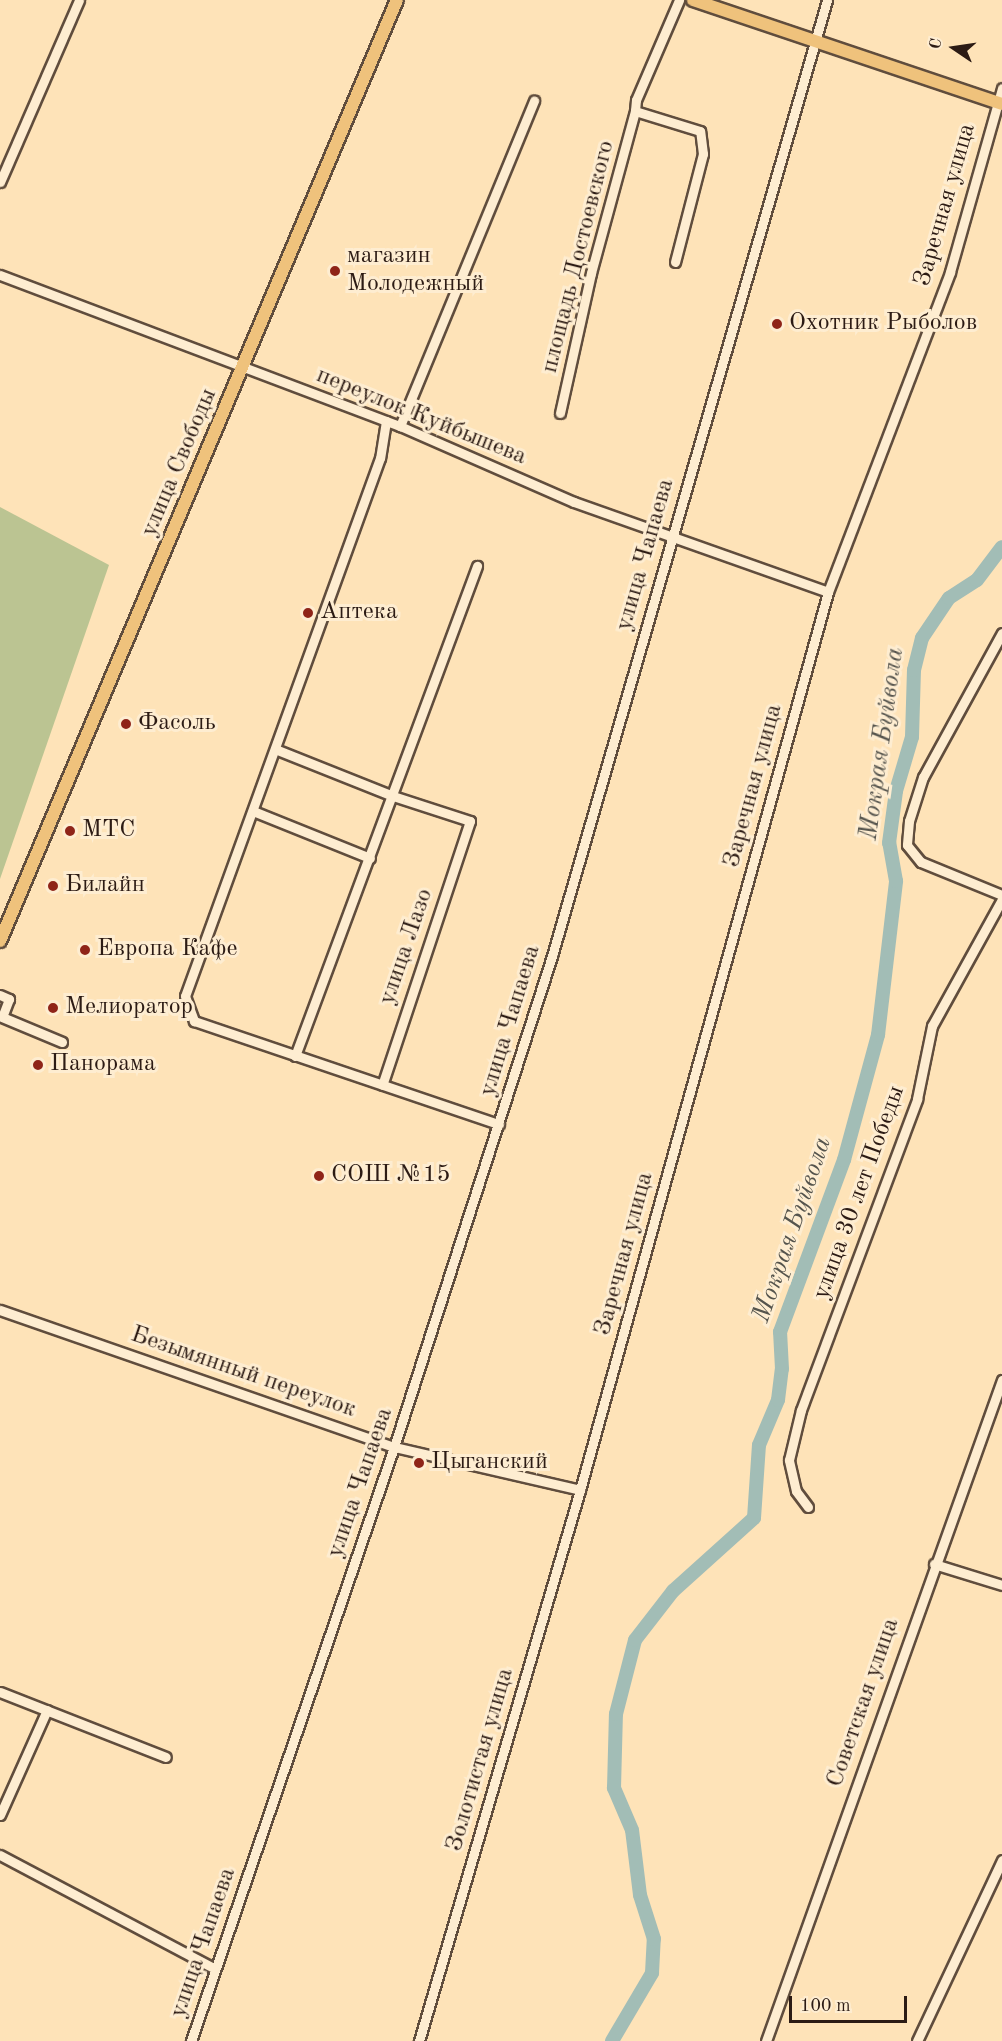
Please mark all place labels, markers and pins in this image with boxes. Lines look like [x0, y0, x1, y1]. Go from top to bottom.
place label: магазин Молодежный [347, 243, 484, 299]
marker: магазин Молодежный [328, 264, 342, 278]
place label: Охотник Рыболов [789, 310, 977, 338]
marker: Охотник Рыболов [770, 317, 784, 331]
place label: Аптека [320, 599, 398, 627]
marker: Аптека [301, 606, 315, 620]
place label: Фасоль [138, 710, 216, 738]
marker: Фасоль [119, 717, 133, 731]
place label: МТС [82, 817, 135, 845]
marker: МТС [63, 824, 77, 838]
place label: Билайн [65, 872, 145, 900]
marker: Билайн [46, 879, 60, 893]
place label: Европа Кафе [97, 936, 237, 964]
marker: Европа Кафе [78, 943, 92, 957]
place label: Мелиоратор [65, 994, 193, 1022]
marker: Мелиоратор [46, 1001, 60, 1015]
place label: Панорама [50, 1051, 156, 1079]
marker: Панорама [31, 1058, 45, 1072]
place label: СОШ №15 [331, 1162, 451, 1190]
marker: СОШ №15 [312, 1169, 326, 1183]
place label: Цыганский [431, 1449, 548, 1477]
marker: Цыганский [412, 1456, 426, 1470]

